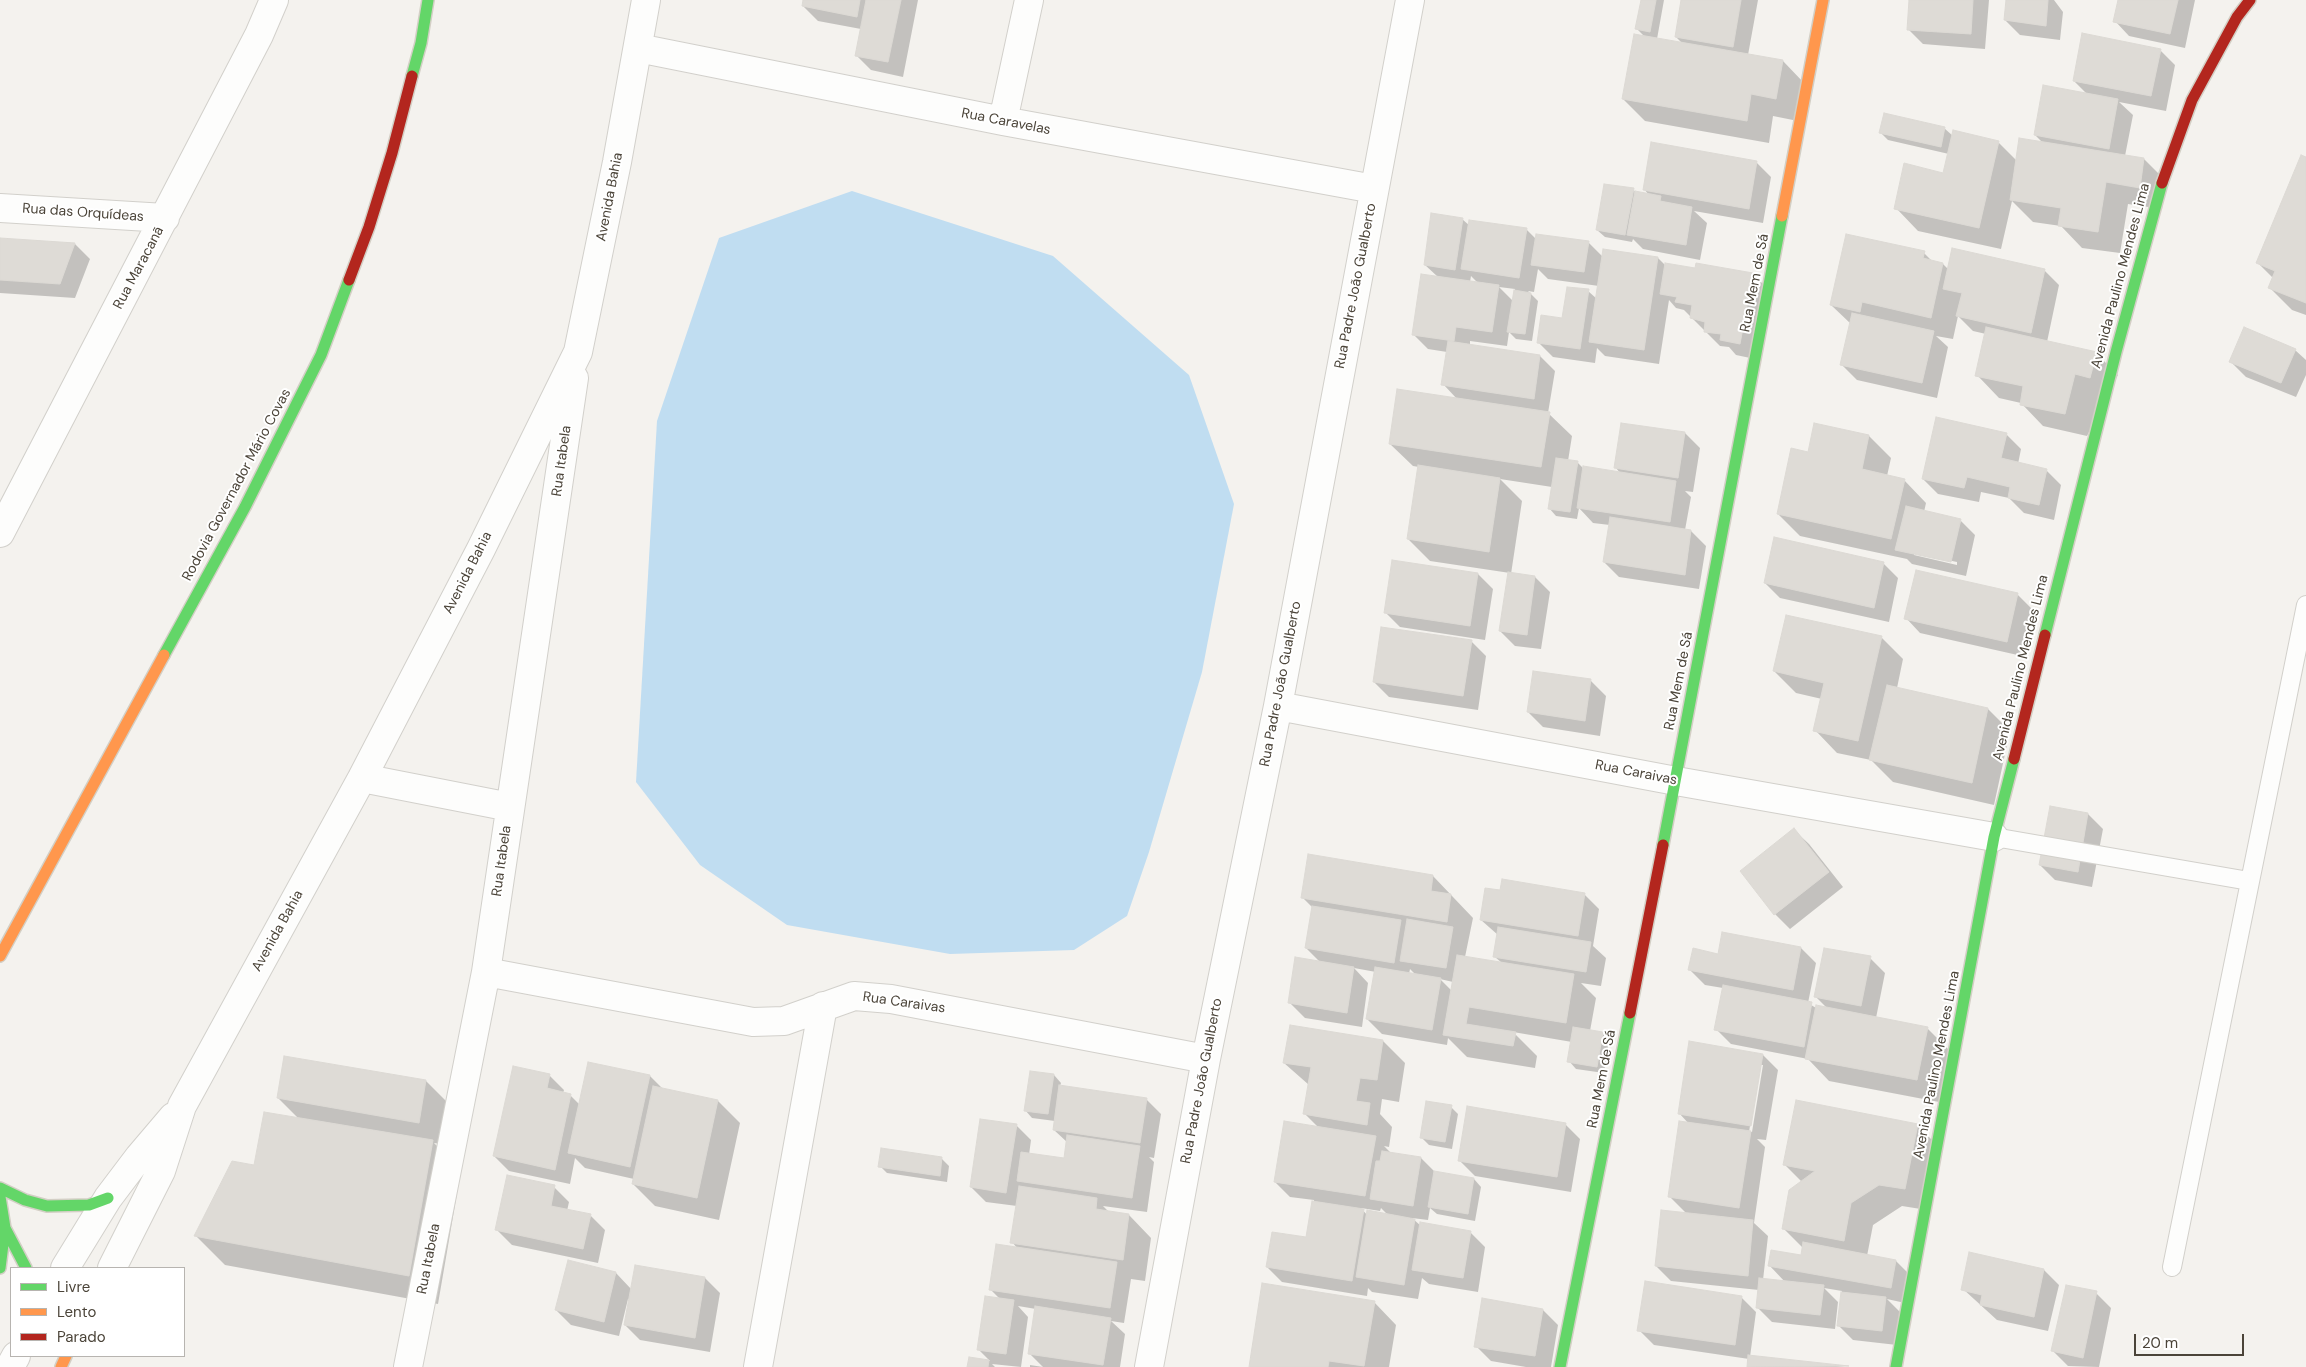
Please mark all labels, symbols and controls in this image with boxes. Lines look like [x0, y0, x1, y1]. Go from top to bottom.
street label: Rua Caravelas [960, 105, 1052, 139]
street label: Avenida Bahia [593, 151, 627, 243]
street label: Avenida Paulino Mendes Lima [2088, 182, 2154, 370]
street label: Rua das Orquídeas [22, 200, 144, 226]
street label: Rua Padre João Gualberto [1332, 202, 1380, 370]
street label: Rua Maracanã [110, 224, 168, 312]
street label: Rua Mem de Sá [1737, 232, 1773, 334]
street label: Rodovia Governador Mário Covas [179, 386, 295, 584]
street label: Rua Itabela [549, 424, 575, 498]
street label: Avenida Bahia [440, 529, 496, 617]
street label: Avenida Paulino Mendes Lima [1990, 573, 2052, 763]
street label: Rua Padre João Gualberto [1257, 600, 1305, 768]
street label: Rua Mem de Sá [1661, 630, 1697, 732]
street label: Rua Caraivas [1594, 757, 1678, 789]
street label: Rua Itabela [489, 824, 515, 898]
street label: Avenida Bahia [249, 887, 307, 975]
street label: Avenida Paulino Mendes Lima [1911, 970, 1963, 1160]
street label: Rua Caraivas [862, 989, 946, 1017]
street label: Rua Padre João Gualberto [1178, 997, 1226, 1165]
street label: Rua Mem de Sá [1584, 1028, 1620, 1130]
street label: Rua Itabela [414, 1222, 444, 1296]
legend [10, 1267, 185, 1357]
text: Livre [57, 1277, 90, 1297]
text: Lento [57, 1302, 96, 1322]
scale bar [2136, 1324, 2246, 1356]
text: Parado [57, 1327, 106, 1347]
text: 20 m [2142, 1333, 2178, 1353]

